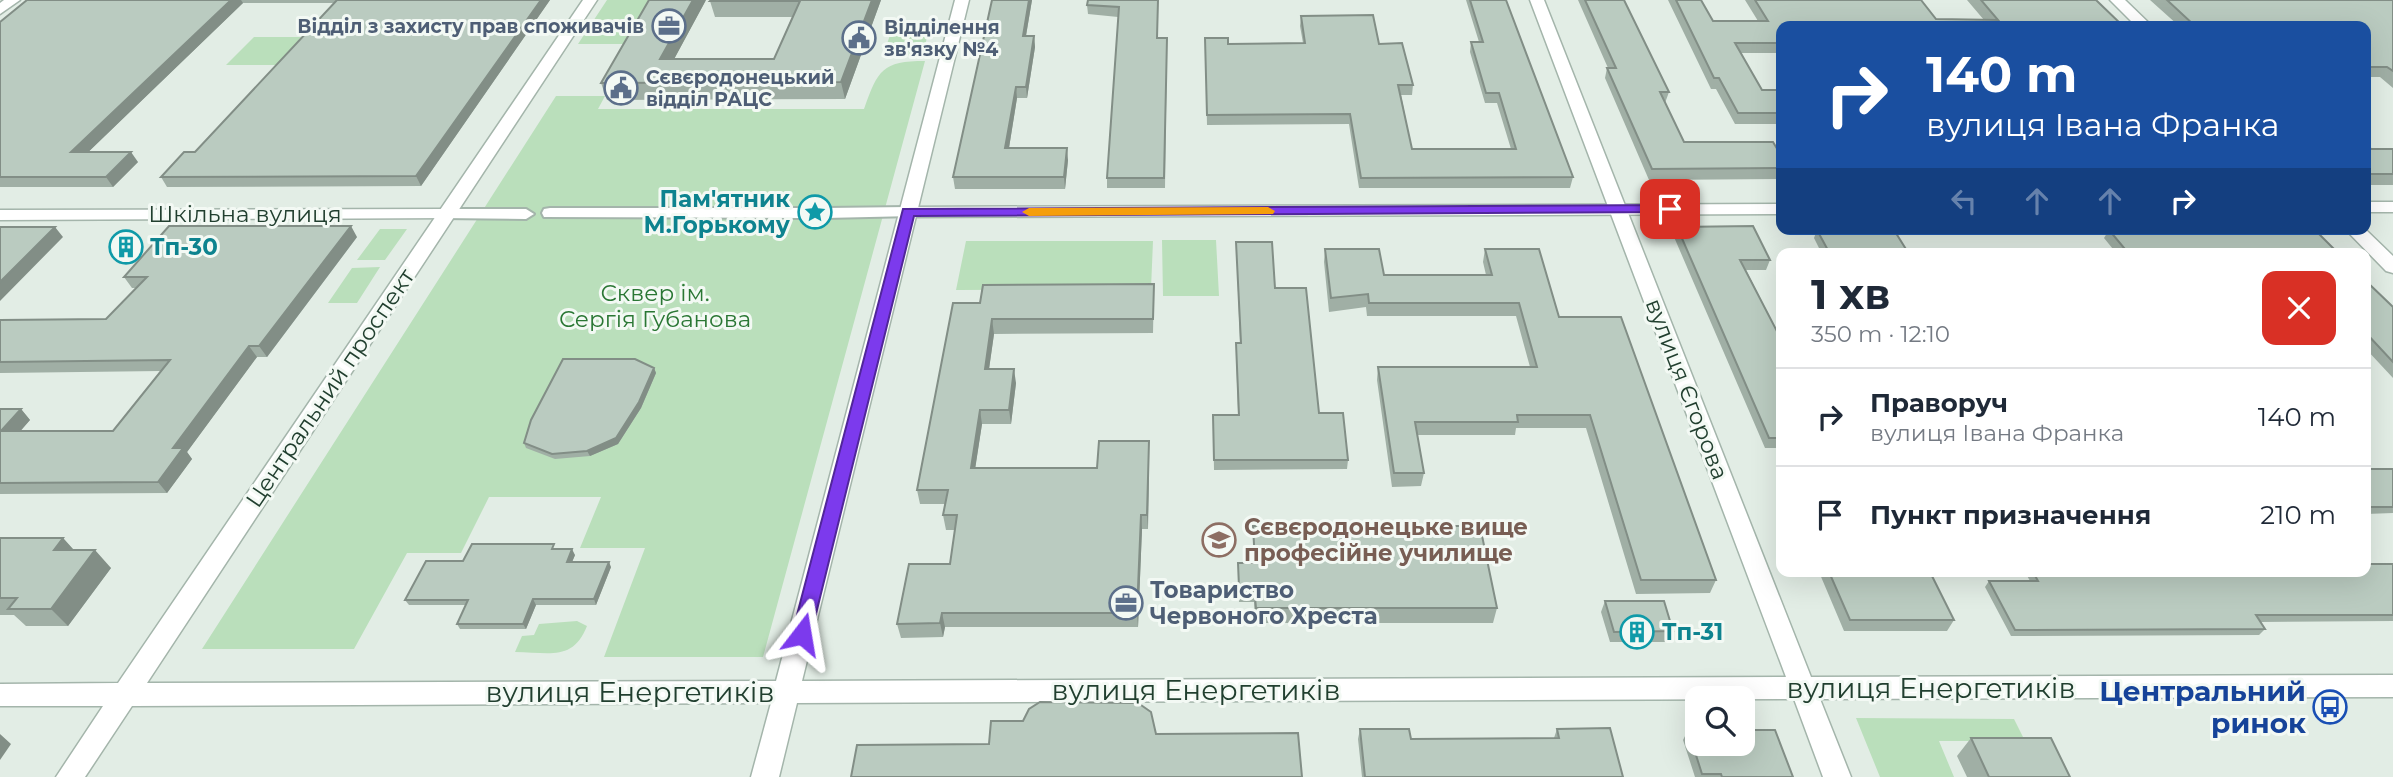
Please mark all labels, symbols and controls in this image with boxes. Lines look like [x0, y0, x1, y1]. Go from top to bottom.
office icon: Відділ з захисту прав споживачів [650, 7, 688, 45]
place label: Відділ з захисту прав споживачів [297, 15, 644, 38]
place label: Відділення зв'язку №4 [884, 16, 1000, 61]
public building icon: Відділення зв'язку №4 [840, 19, 878, 57]
text: 140 m [1926, 45, 2078, 104]
icon: right [1811, 49, 1902, 140]
place label: Сєвєродонецький відділ РАЦС [646, 66, 834, 111]
public building icon: Сєвєродонецький відділ РАЦС [602, 69, 640, 107]
text: вулиця Івана Франка [1926, 105, 2280, 144]
pin [1640, 179, 1700, 239]
icon: left [1945, 182, 1983, 220]
icon: ahead [2018, 182, 2056, 220]
icon: ahead [2091, 182, 2129, 220]
icon: right [2164, 182, 2202, 220]
place label: Пам'ятник М.Горькому [644, 185, 791, 239]
icon: arrive [1651, 190, 1689, 228]
place icon: Пам'ятник М.Горькому [796, 193, 834, 231]
street label: Шкільна вулиця [148, 200, 342, 228]
building icon: Тп-30 [107, 228, 145, 266]
place label: Тп-30 [150, 233, 218, 261]
street label: Центральний проспект [240, 263, 420, 513]
text: 1 хв [1811, 268, 1890, 320]
button: close [2262, 271, 2336, 345]
park label: Сквер ім. Сергія Губанова [559, 279, 751, 333]
street label: вулиця Єгорова [1640, 295, 1734, 483]
text: 350 m · 12:10 [1811, 320, 1950, 348]
text: Праворуч [1870, 387, 2008, 419]
icon: right [1811, 398, 1849, 436]
text: 140 m [2258, 401, 2336, 433]
text: вулиця Івана Франка [1870, 419, 2124, 447]
icon: arrive [1811, 496, 1849, 534]
text: Пункт призначення [1870, 499, 2151, 531]
text: 210 m [2260, 499, 2336, 531]
place label: Сєвєродонецьке вище професійне училище [1244, 513, 1528, 567]
school or university icon: Сєвєродонецьке вище професійне училище [1200, 521, 1238, 559]
place label: Товариство Червоного Хреста [1150, 576, 1378, 630]
office icon: Товариство Червоного Хреста [1107, 584, 1145, 622]
position arrow [765, 597, 839, 671]
building icon: Тп-31 [1618, 613, 1656, 651]
place label: Тп-31 [1662, 618, 1723, 646]
street label: вулиця Енергетиків [1786, 671, 2076, 705]
street label: вулиця Енергетиків [1051, 673, 1341, 707]
place label: Центральний ринок [2099, 674, 2306, 740]
street label: вулиця Енергетиків [485, 675, 775, 709]
map controls [1685, 686, 1755, 756]
button: search [1685, 686, 1755, 756]
bus stop icon: Центральний ринок [2311, 688, 2349, 726]

